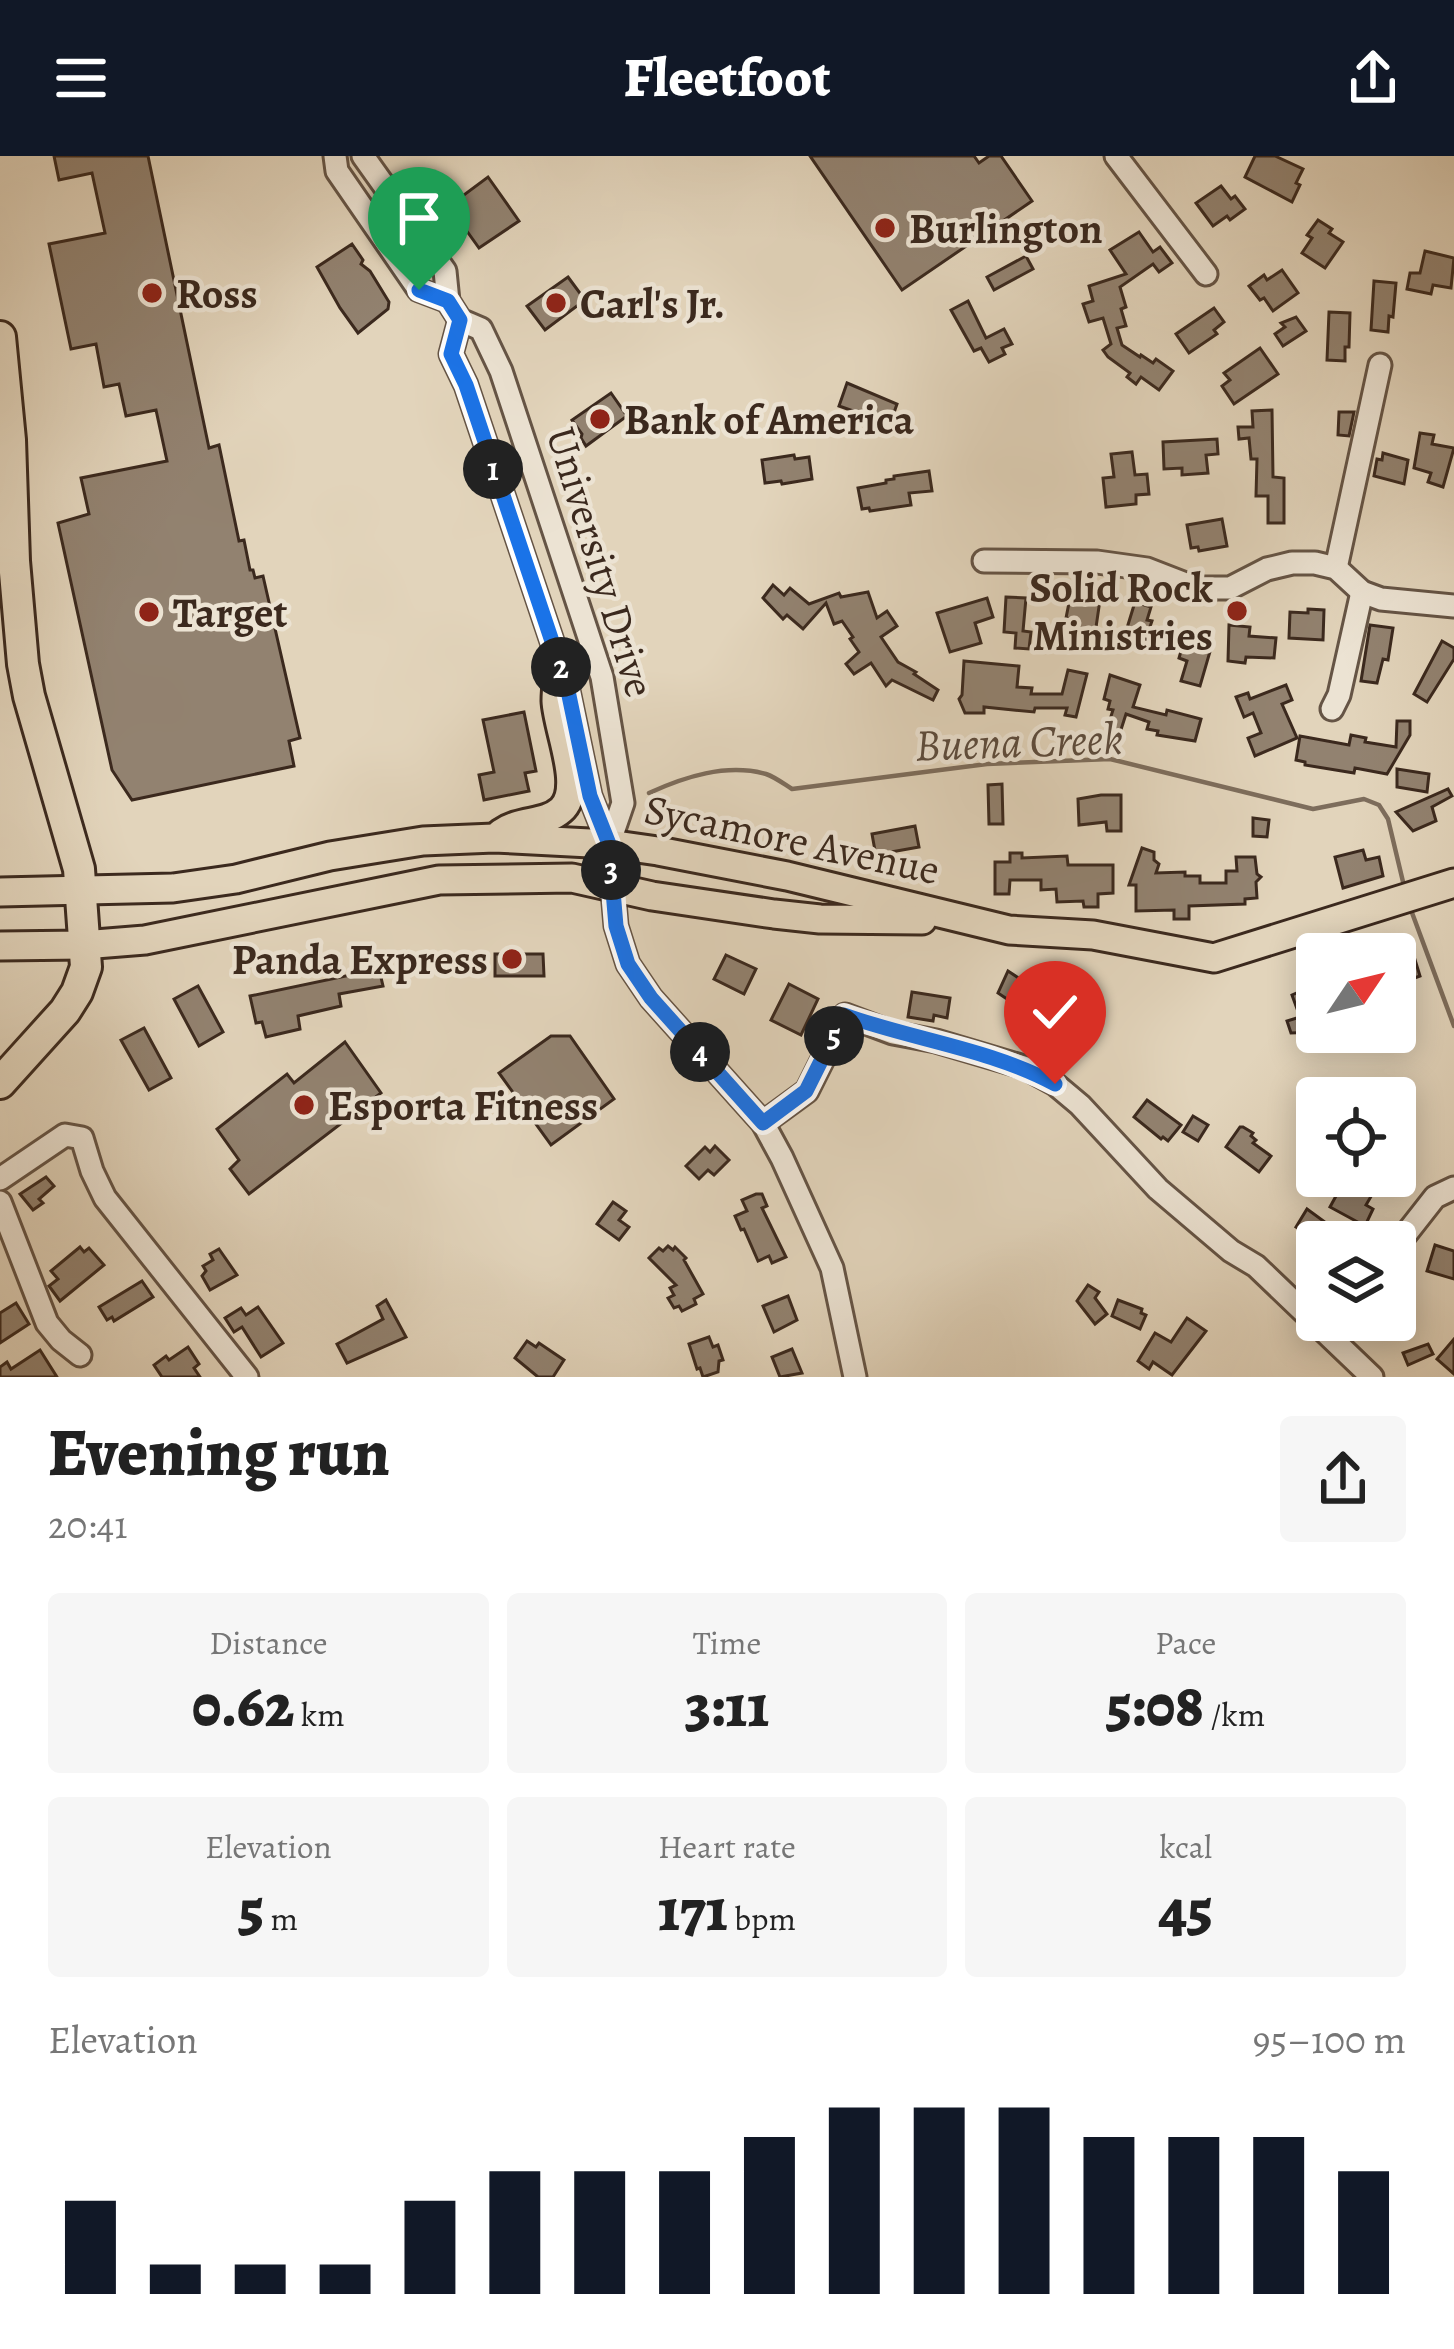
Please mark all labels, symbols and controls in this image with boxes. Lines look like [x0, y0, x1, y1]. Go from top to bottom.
text: Fleetfoot [624, 41, 830, 115]
icon: menu [48, 45, 114, 111]
icon: share [1340, 45, 1406, 111]
pin [368, 167, 470, 290]
icon: arrive [386, 185, 452, 251]
place label: Burlington [909, 200, 1103, 257]
marker: Burlington [872, 215, 898, 241]
place label: Ross [176, 265, 258, 322]
place label: Carl's Jr. [580, 275, 725, 332]
marker: Ross [139, 280, 165, 306]
marker: Carl's Jr. [543, 290, 569, 316]
place label: Bank of America [624, 391, 915, 448]
marker: Bank of America [587, 406, 613, 432]
street label: University Drive [533, 420, 669, 704]
pin: 1 [463, 439, 523, 499]
text: 1 [487, 446, 499, 491]
place label: Solid Rock Ministries [1029, 559, 1213, 664]
place label: Target [173, 584, 287, 641]
marker: Solid Rock Ministries [1224, 598, 1250, 624]
marker: Target [136, 599, 162, 625]
pin: 2 [531, 637, 591, 697]
text: 2 [553, 644, 569, 689]
water label: Buena Creek [914, 707, 1124, 777]
street label: Sycamore Avenue [639, 780, 945, 898]
pin: 3 [581, 840, 641, 900]
text: 3 [604, 847, 618, 892]
place label: Panda Express [232, 931, 488, 988]
north arrow [1296, 933, 1416, 1053]
map controls [1296, 933, 1416, 1341]
marker: Panda Express [499, 946, 525, 972]
pin [1004, 961, 1106, 1084]
icon: check [1022, 979, 1088, 1045]
pin: 5 [804, 1006, 864, 1066]
text: 5 [827, 1013, 841, 1058]
pin: 4 [670, 1022, 730, 1082]
text: 4 [692, 1029, 708, 1074]
place label: Esporta Fitness [328, 1077, 598, 1134]
button: locate [1296, 1077, 1416, 1197]
marker: Esporta Fitness [291, 1092, 317, 1118]
button: layers [1296, 1221, 1416, 1341]
text: Evening run [48, 1408, 390, 1498]
button: share [1280, 1416, 1406, 1542]
text: 20:41 [48, 1498, 128, 1551]
text: Distance [209, 1620, 328, 1665]
text: Time [693, 1620, 761, 1665]
text: Pace [1155, 1620, 1216, 1665]
text: 0.62 [192, 1665, 294, 1747]
text: 3:11 [685, 1665, 769, 1747]
text: 5:08 [1106, 1665, 1204, 1747]
text: km [294, 1692, 345, 1737]
text: /km [1204, 1692, 1265, 1737]
text: Elevation [205, 1824, 332, 1869]
text: Heart rate [658, 1824, 796, 1869]
text: kcal [1159, 1824, 1212, 1869]
text: 5 [239, 1869, 264, 1951]
text: 171 [658, 1869, 728, 1951]
text: 45 [1159, 1869, 1213, 1951]
text: m [264, 1896, 298, 1941]
text: bpm [728, 1896, 796, 1941]
text: Elevation [48, 2013, 198, 2066]
text: 95–100 m [1253, 2013, 1406, 2066]

